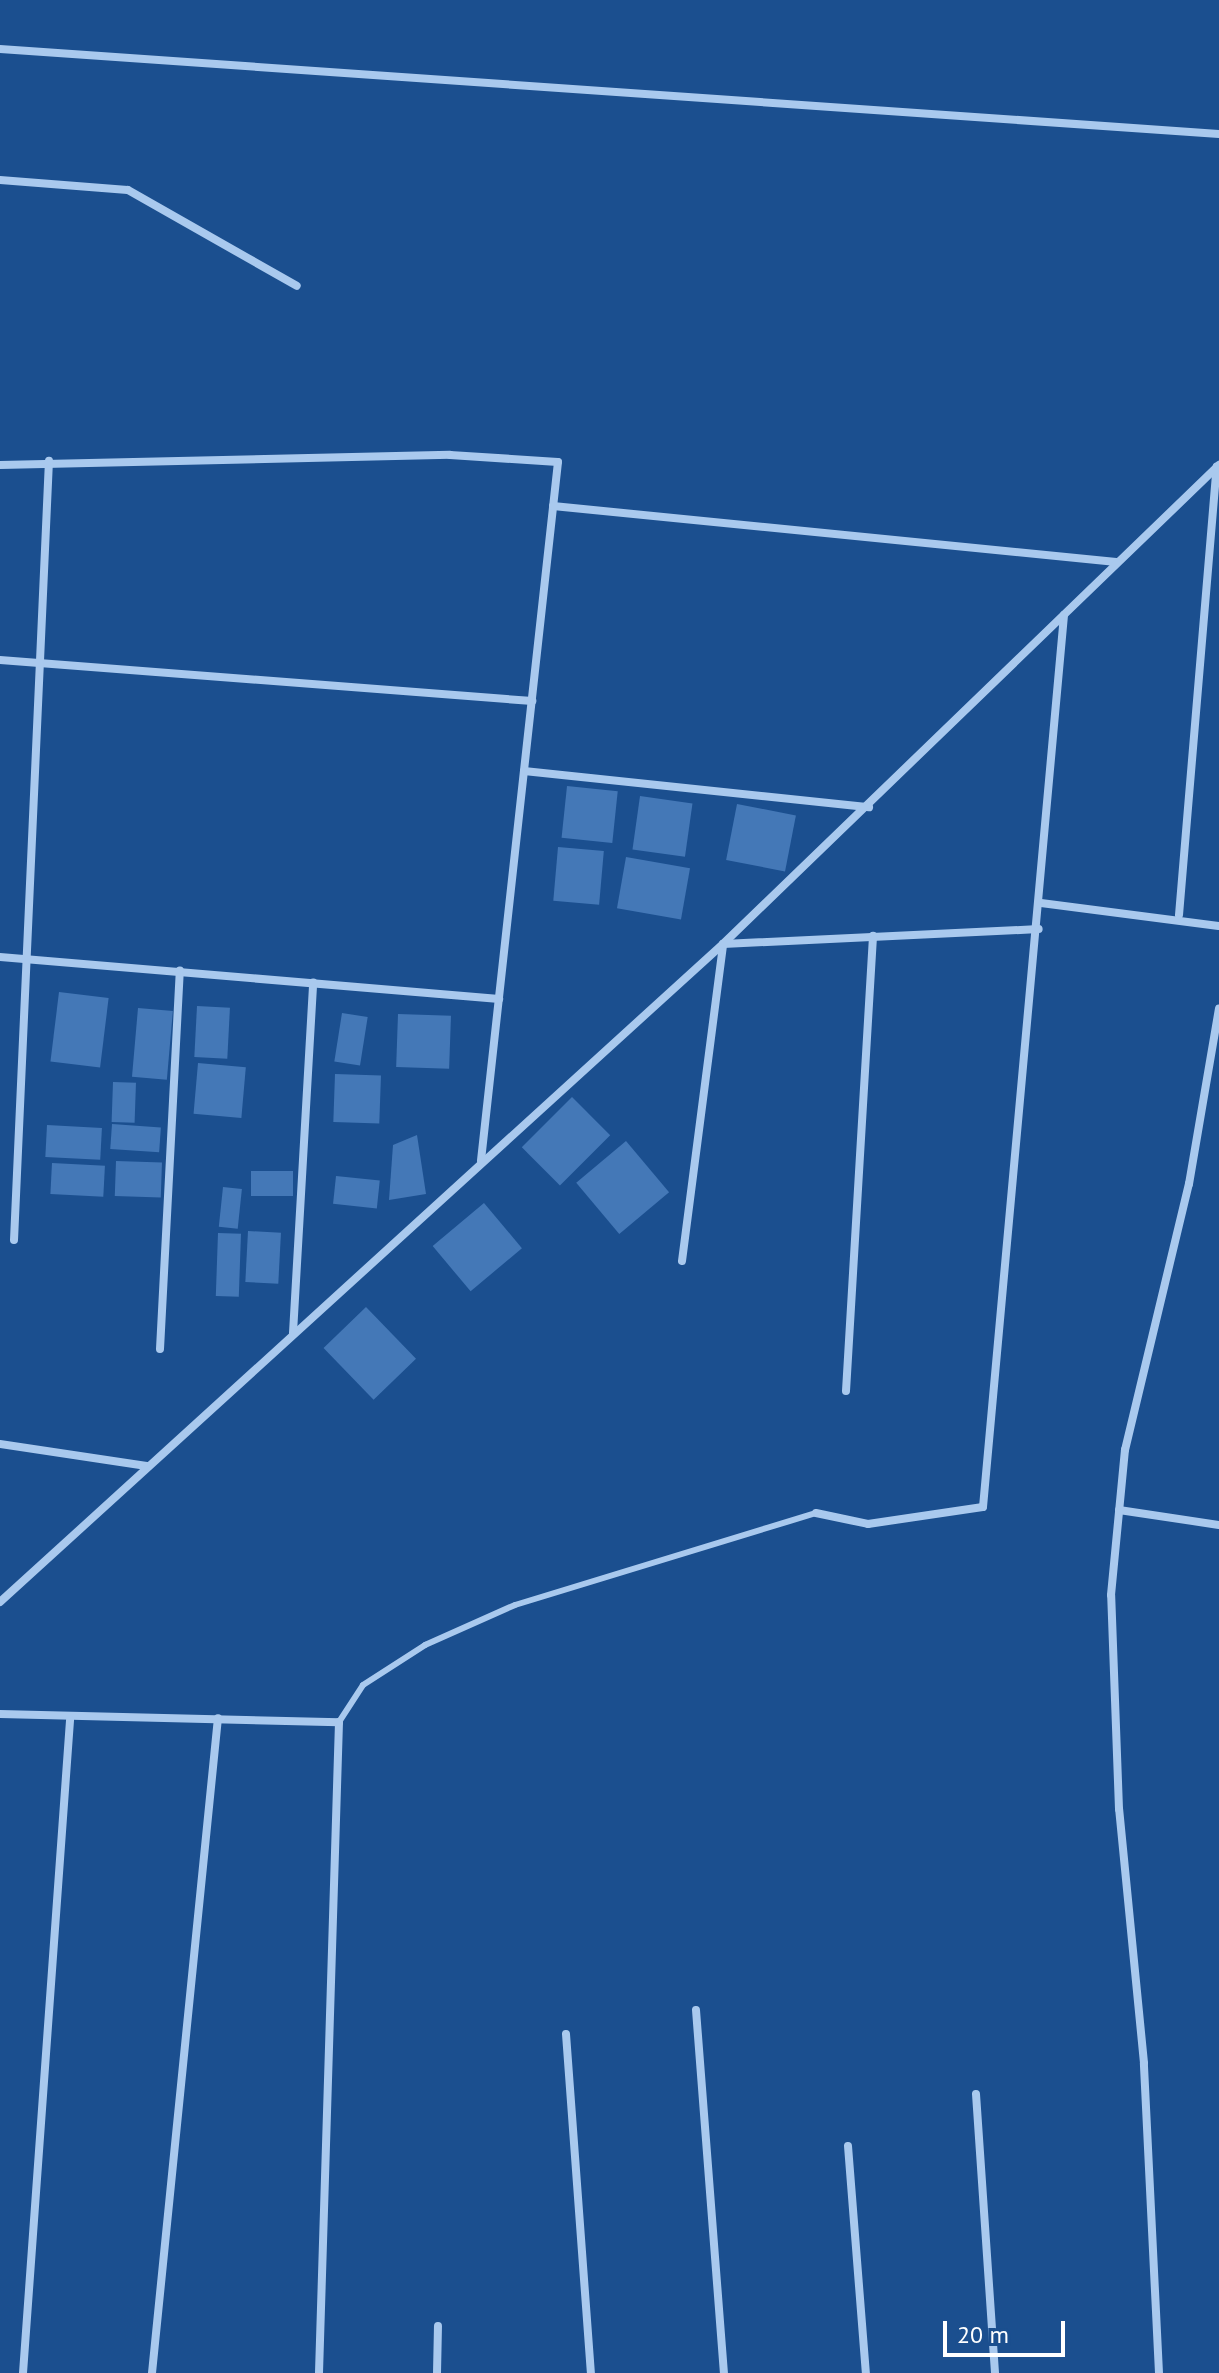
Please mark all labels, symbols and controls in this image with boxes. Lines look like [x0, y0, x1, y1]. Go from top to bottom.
scale bar [947, 2305, 1069, 2355]
text: 20 m [957, 2319, 1009, 2350]

